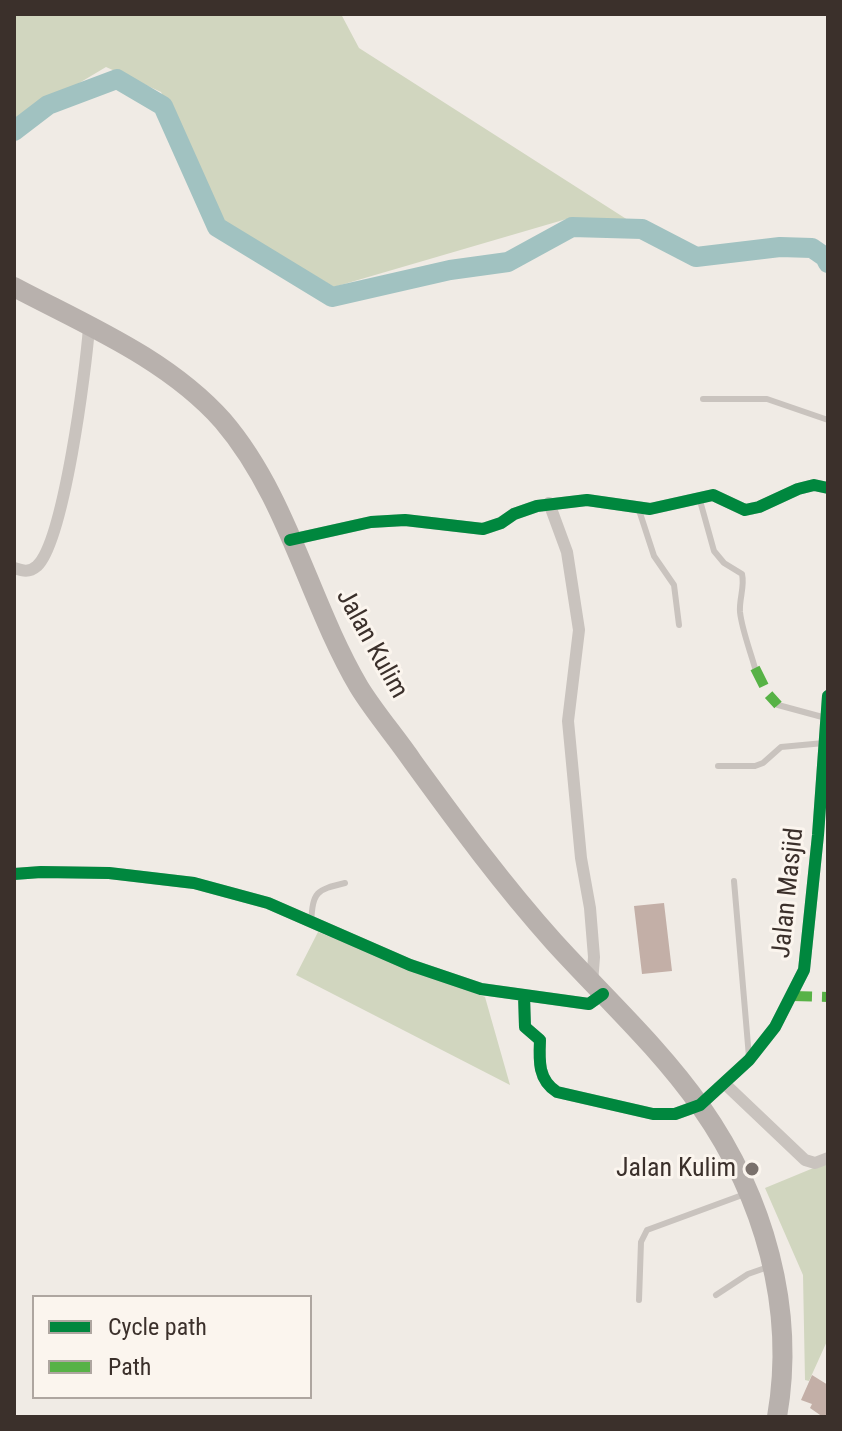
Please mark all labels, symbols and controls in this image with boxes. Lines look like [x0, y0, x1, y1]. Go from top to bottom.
street label: Jalan Kulim [328, 584, 414, 704]
street label: Jalan Masjid [767, 826, 811, 960]
place label: Jalan Kulim [616, 1153, 736, 1185]
marker: Jalan Kulim [743, 1160, 761, 1178]
legend [32, 1295, 312, 1399]
text: Cycle path [108, 1313, 207, 1341]
text: Path [108, 1353, 151, 1381]

